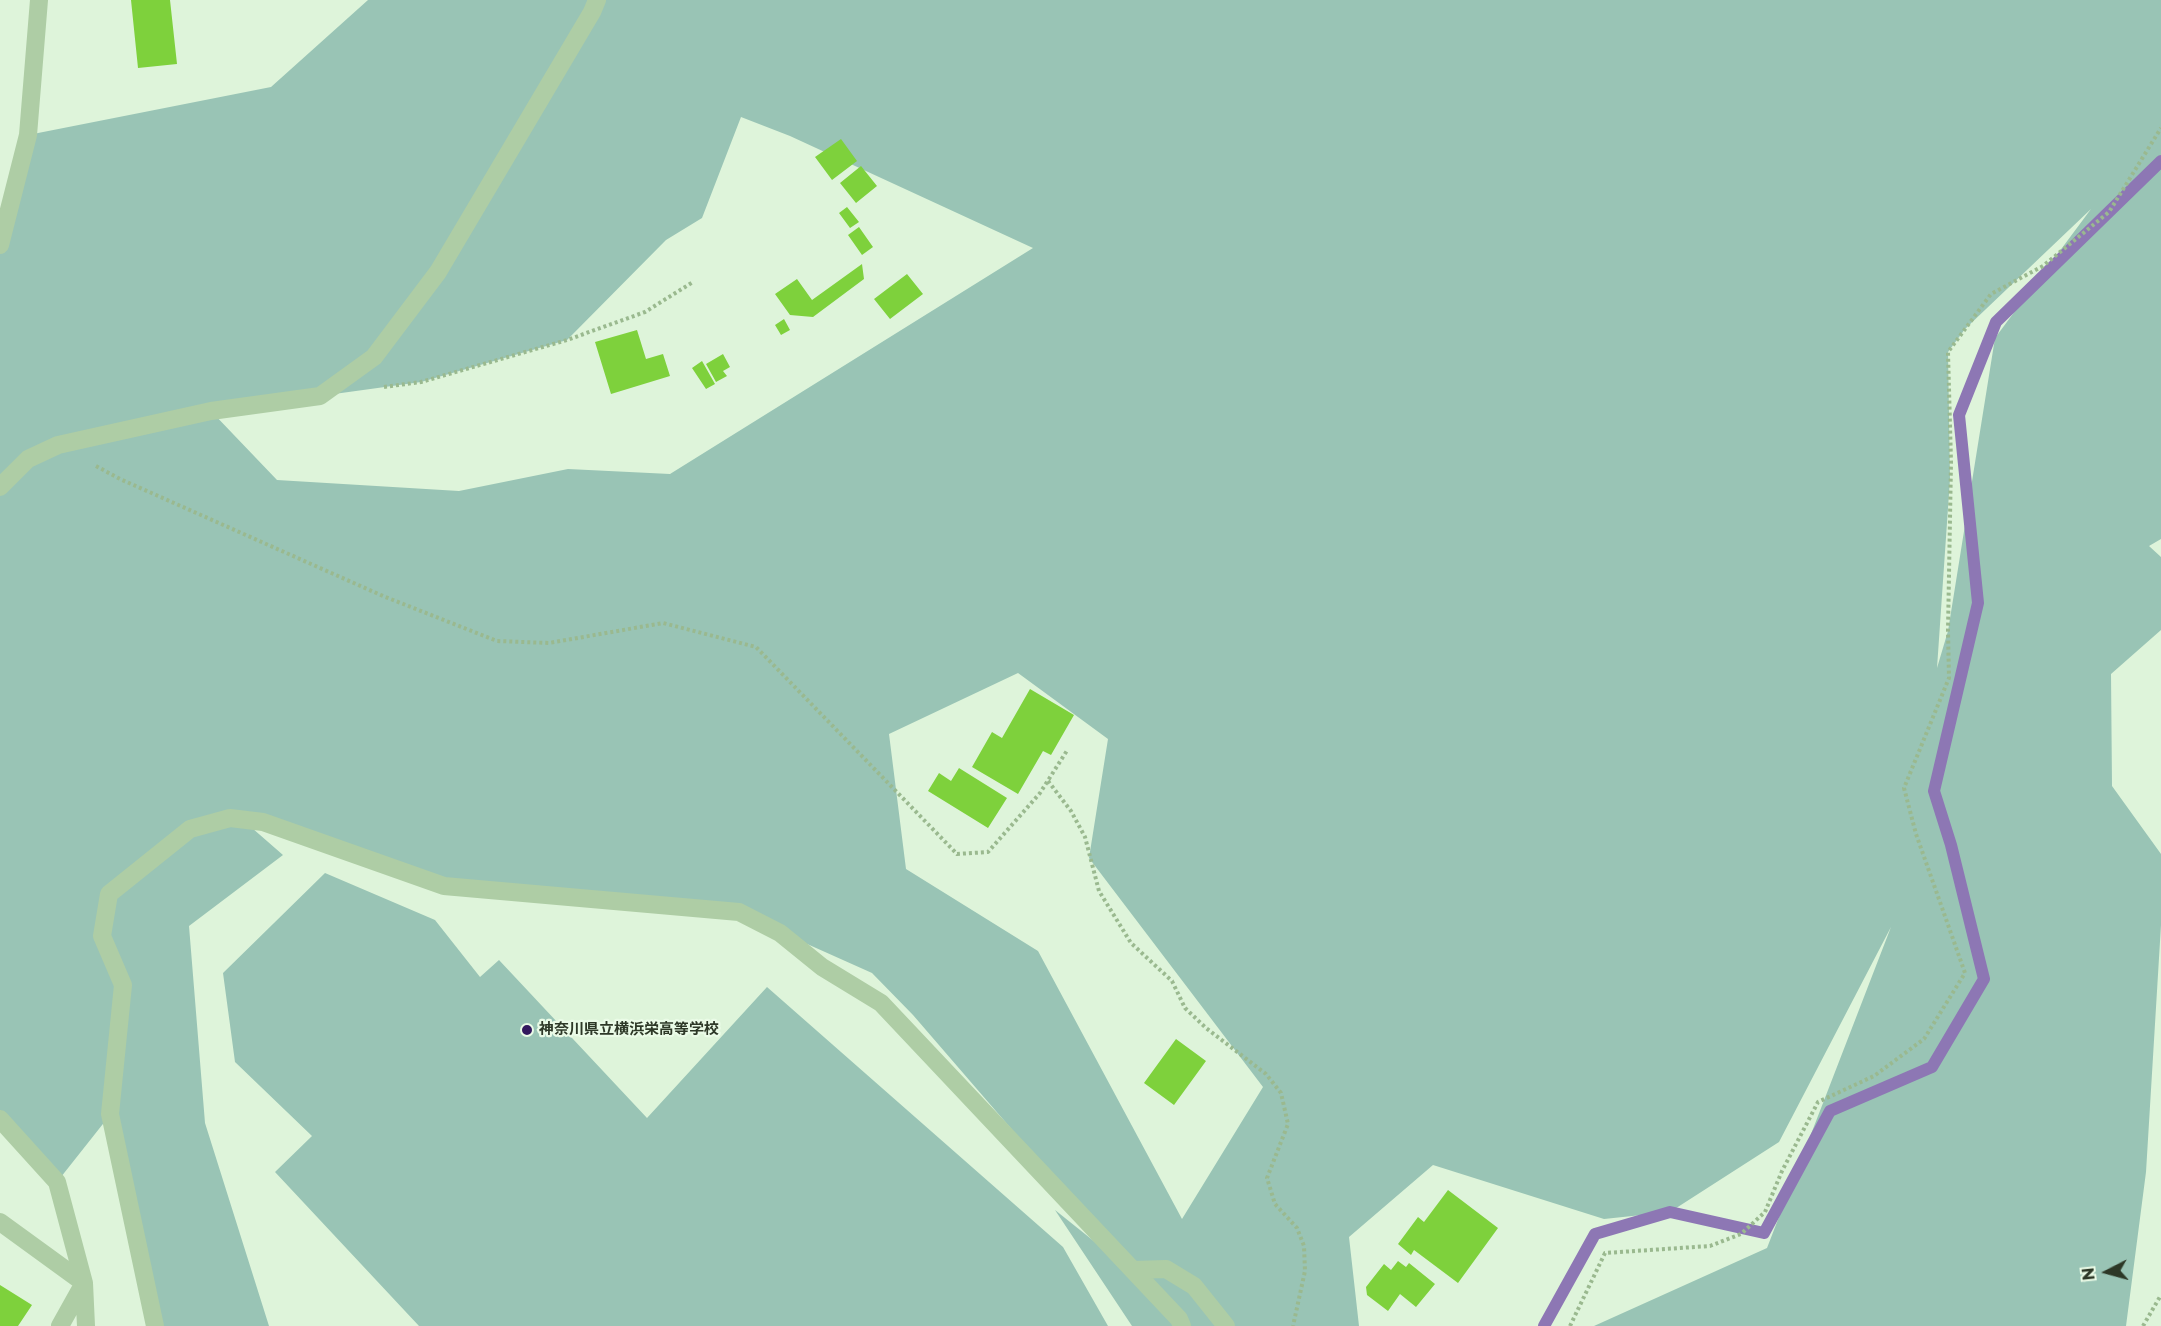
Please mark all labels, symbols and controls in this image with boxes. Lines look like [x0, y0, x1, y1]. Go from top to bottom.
place label: 神奈川県立横浜栄高等学校 [539, 1021, 719, 1039]
marker: 神奈川県立横浜栄高等学校 [520, 1023, 534, 1037]
north arrow [2077, 1242, 2137, 1302]
text: N [2078, 1267, 2099, 1281]

